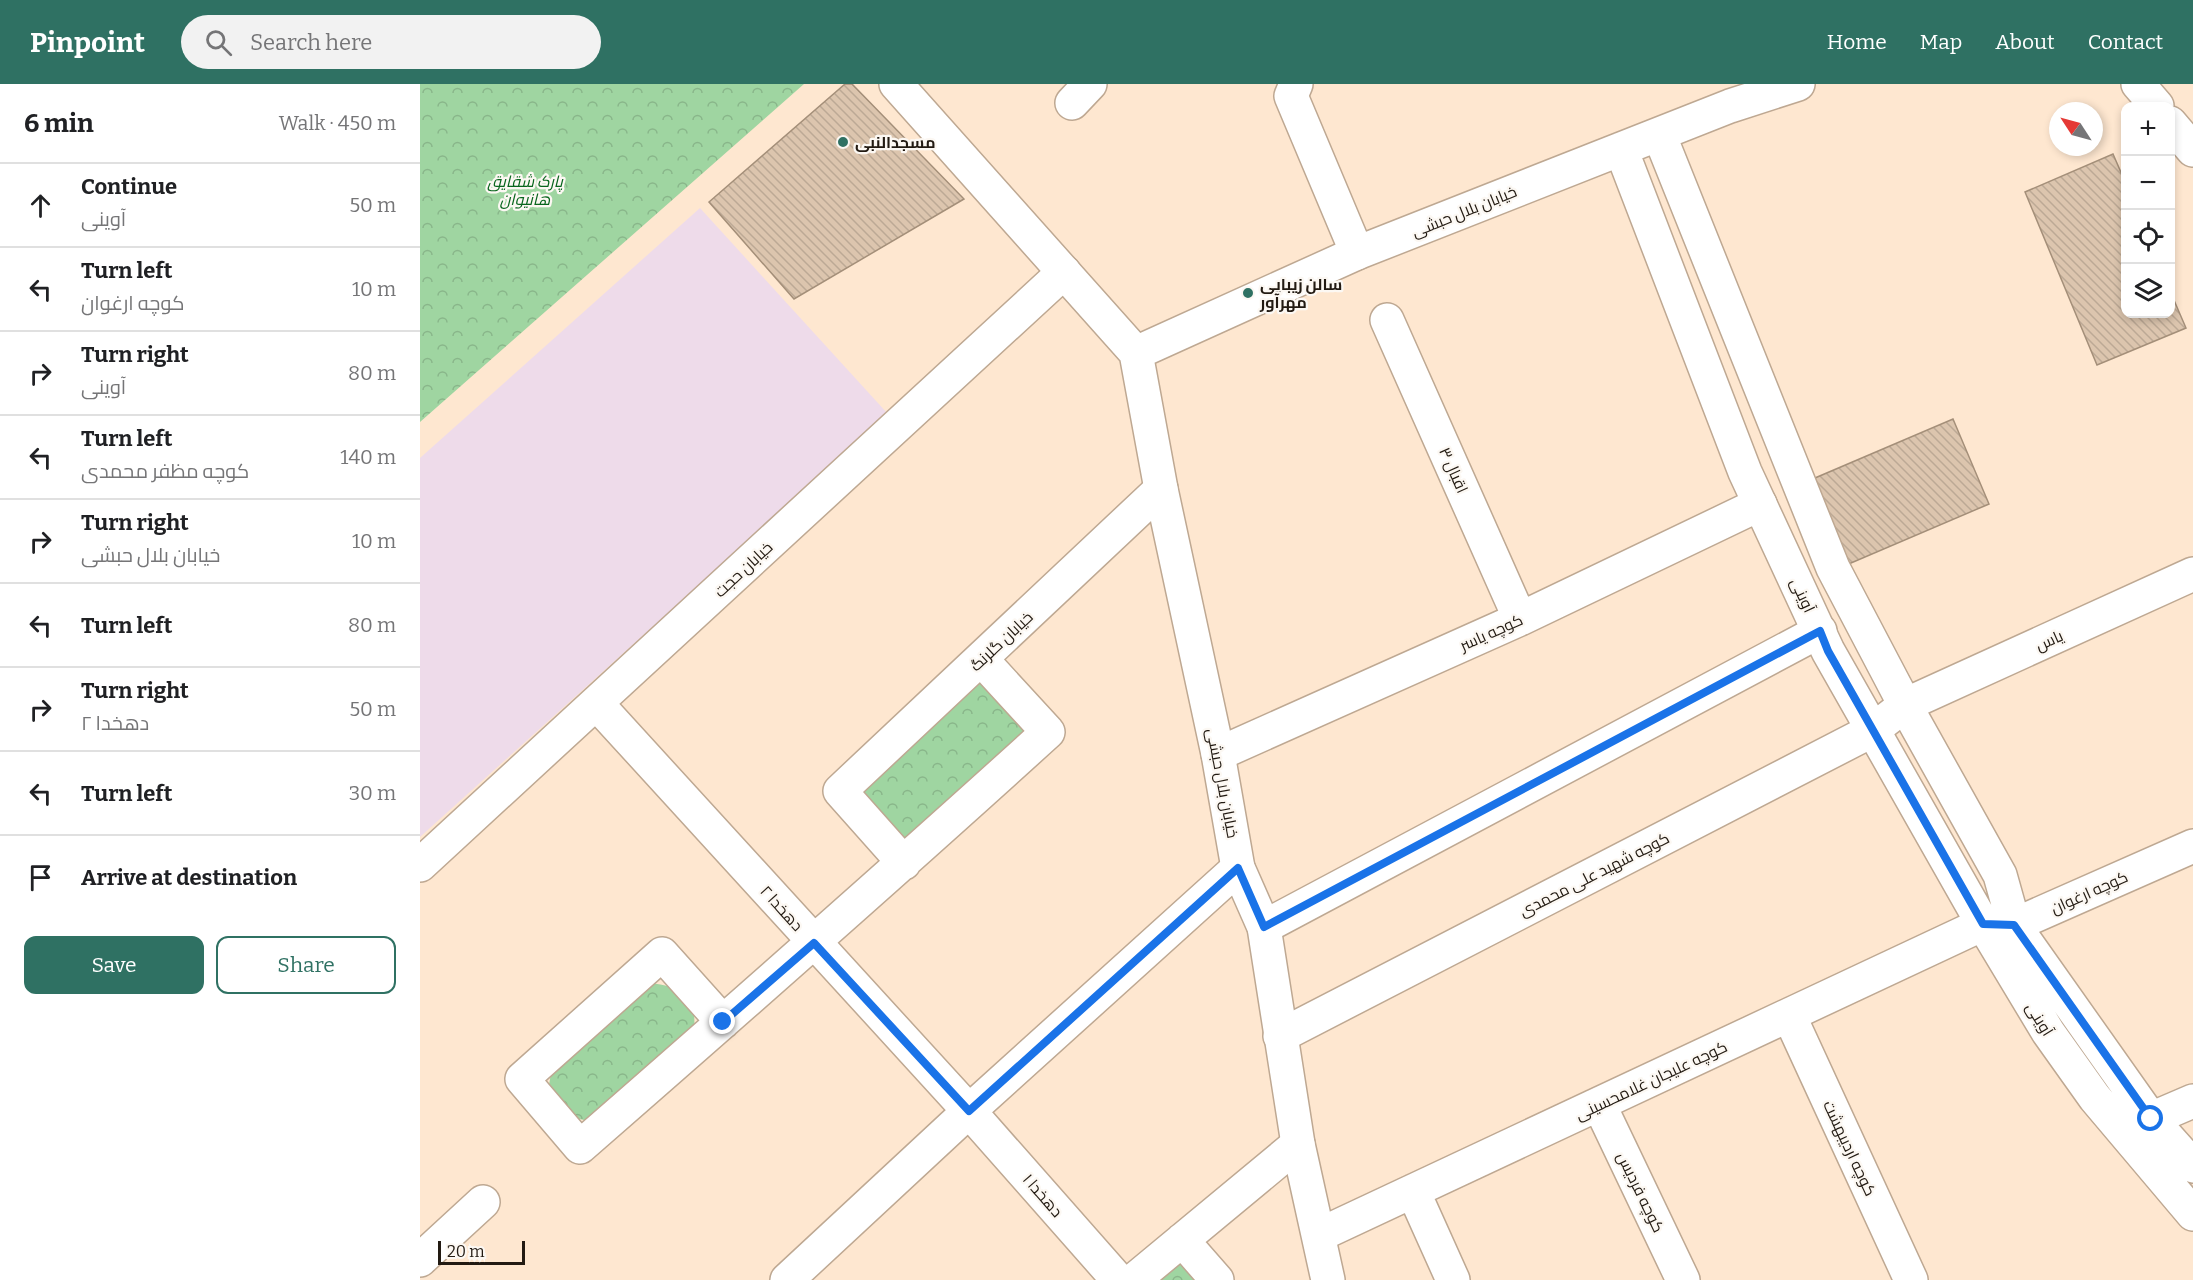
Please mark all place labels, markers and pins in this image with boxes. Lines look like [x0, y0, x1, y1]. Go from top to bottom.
place label: مسجدالنبی [855, 133, 936, 152]
marker: مسجدالنبی [836, 135, 850, 149]
place label: سالن زیبایی مهرآور [1259, 275, 1342, 312]
marker: سالن زیبایی مهرآور [1241, 286, 1255, 300]

